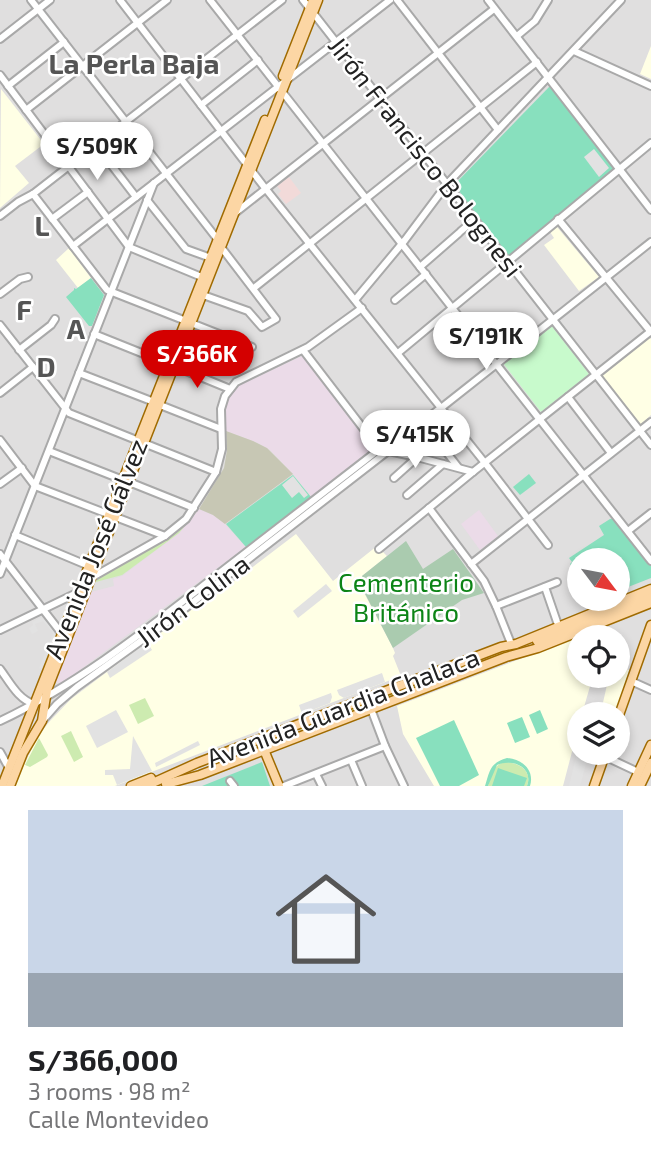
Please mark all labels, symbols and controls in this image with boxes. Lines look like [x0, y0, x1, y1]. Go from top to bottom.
street label: Jirón Francisco Bolognesi [323, 30, 530, 282]
district label: La Perla Baja [49, 46, 219, 80]
pin: S/509K [40, 122, 154, 182]
text: S/509K [56, 131, 138, 159]
district label: L [34, 208, 50, 242]
district label: F [16, 292, 32, 326]
district label: A [67, 311, 86, 345]
pin: S/191K [429, 312, 543, 372]
text: S/191K [449, 321, 523, 349]
pin: S/366K [140, 330, 254, 390]
text: S/366K [157, 339, 237, 367]
district label: D [36, 349, 56, 383]
pin: S/415K [358, 410, 472, 470]
text: S/415K [376, 419, 454, 447]
street label: Avenida José Gálvez [36, 434, 153, 663]
street label: Jirón Colina [129, 547, 255, 653]
north arrow [567, 548, 630, 611]
map controls [567, 548, 630, 765]
park label: Cementerio Británico [338, 566, 474, 627]
button: locate [567, 625, 630, 688]
street label: Avenida Guardia Chalaca [202, 640, 483, 773]
button: layers [567, 702, 630, 765]
icon: home [263, 856, 389, 982]
text: S/366,000 [28, 1041, 178, 1077]
text: 3 rooms · 98 m² [28, 1077, 190, 1105]
text: Calle Montevideo [28, 1105, 209, 1133]

